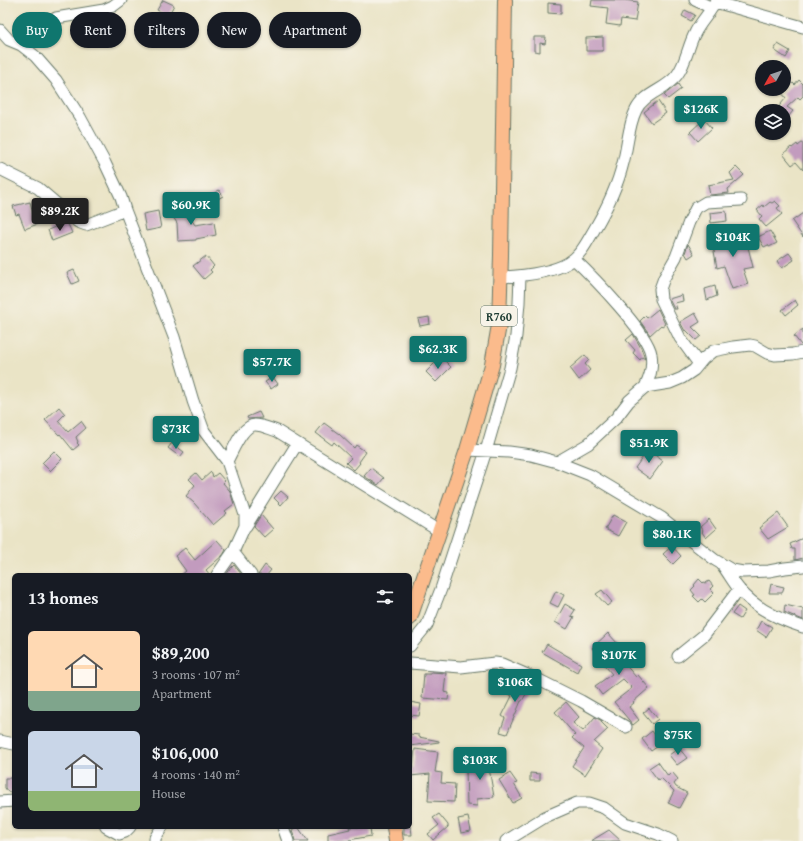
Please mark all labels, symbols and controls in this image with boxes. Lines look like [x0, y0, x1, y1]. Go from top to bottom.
chip: Buy [12, 12, 62, 48]
chip: Rent [70, 12, 126, 48]
chip: Filters [134, 12, 199, 48]
chip: New [207, 12, 261, 48]
chip: Apartment [269, 12, 361, 48]
north arrow [755, 60, 791, 96]
map controls [755, 60, 791, 140]
pin: $126K [673, 96, 729, 130]
text: $126K [683, 99, 719, 118]
button: layers [755, 104, 791, 140]
pin: $60.9K [158, 192, 224, 226]
text: $60.9K [172, 195, 210, 214]
pin: $89.2K [27, 198, 93, 232]
text: $89.2K [41, 201, 79, 220]
pin: $104K [705, 224, 761, 258]
text: $104K [715, 227, 751, 246]
road number: R760 [481, 306, 517, 326]
pin: $62.3K [405, 336, 471, 370]
text: $62.3K [419, 339, 457, 358]
pin: $57.7K [239, 349, 305, 383]
text: $57.7K [253, 352, 291, 371]
pin: $73K [152, 416, 200, 450]
text: $73K [162, 419, 190, 438]
pin: $51.9K [616, 430, 682, 464]
text: $51.9K [630, 433, 668, 452]
pin: $80.1K [639, 521, 705, 555]
text: $80.1K [653, 524, 691, 543]
text: 13 homes [28, 585, 99, 610]
icon: filters [374, 586, 396, 608]
text: $89,200 [152, 640, 210, 665]
pin: $107K [591, 642, 647, 676]
text: $107K [601, 645, 637, 664]
icon: home [60, 647, 108, 695]
text: 3 rooms · 107 m² [152, 665, 240, 684]
pin: $106K [487, 669, 543, 703]
text: $106K [497, 672, 533, 691]
text: Apartment [152, 684, 212, 703]
pin: $75K [654, 722, 702, 756]
text: $75K [664, 725, 692, 744]
text: $106,000 [152, 740, 218, 765]
icon: home [60, 747, 108, 795]
pin: $103K [452, 747, 508, 781]
text: $103K [462, 750, 498, 769]
text: 4 rooms · 140 m² [152, 765, 240, 784]
text: House [152, 784, 186, 803]

